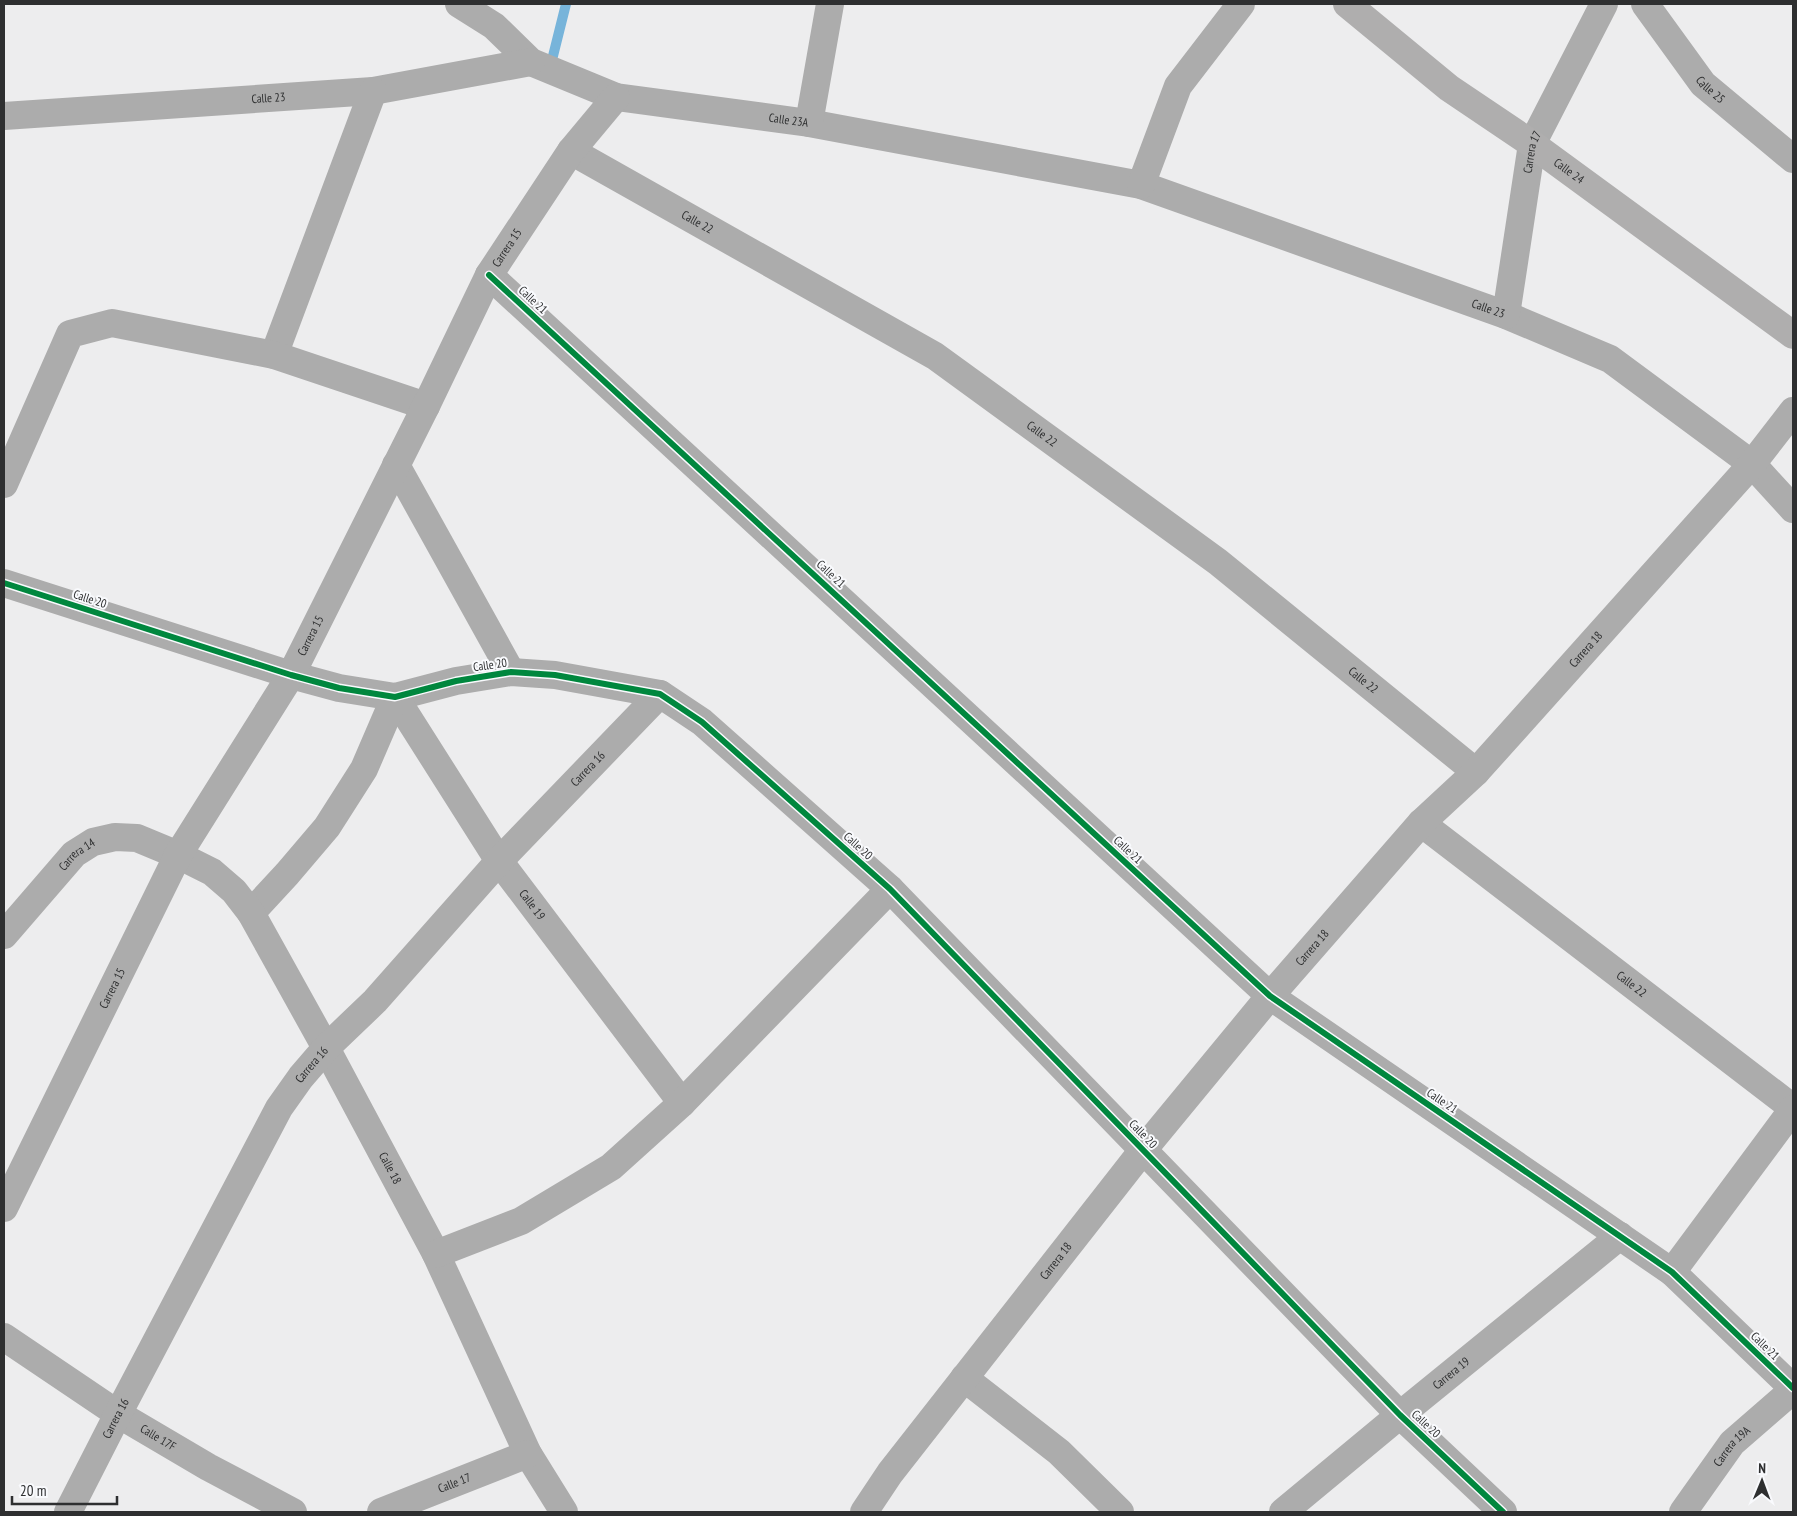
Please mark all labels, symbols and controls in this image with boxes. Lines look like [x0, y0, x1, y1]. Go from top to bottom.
street label: Calle 25 [1693, 73, 1728, 106]
street label: Calle 23 [251, 89, 286, 106]
street label: Calle 23A [768, 110, 810, 130]
street label: Carrera 17 [1520, 128, 1544, 174]
street label: Calle 24 [1551, 154, 1588, 187]
street label: Calle 22 [679, 207, 716, 237]
street label: Carrera 15 [488, 225, 525, 270]
street label: Calle 21 [516, 283, 551, 317]
street label: Calle 23 [1470, 295, 1507, 321]
street label: Calle 22 [1024, 417, 1060, 450]
street label: Calle 21 [814, 557, 849, 591]
street label: Calle 20 [72, 586, 109, 611]
street label: Carrera 15 [294, 613, 327, 658]
street label: Carrera 18 [1565, 628, 1605, 670]
street label: Calle 20 [472, 655, 508, 674]
street label: Calle 22 [1346, 663, 1381, 696]
street label: Carrera 16 [567, 748, 608, 789]
street label: Calle 20 [841, 829, 876, 863]
street label: Calle 21 [1111, 833, 1146, 867]
street label: Carrera 14 [55, 834, 98, 873]
street label: Calle 19 [516, 886, 549, 923]
street label: Carrera 18 [1292, 926, 1332, 968]
street label: Carrera 15 [96, 965, 128, 1011]
street label: Calle 22 [1614, 967, 1650, 1000]
street label: Carrera 16 [291, 1043, 331, 1085]
street label: Calle 21 [1424, 1085, 1461, 1116]
street label: Calle 20 [1126, 1116, 1161, 1151]
street label: Calle 18 [376, 1149, 405, 1186]
street label: Carrera 18 [1036, 1239, 1075, 1282]
street label: Calle 21 [1748, 1328, 1783, 1363]
street label: Carrera 19 [1429, 1353, 1472, 1392]
street label: Carrera 16 [99, 1396, 132, 1441]
street label: Calle 20 [1409, 1407, 1444, 1441]
street label: Calle 17F [138, 1421, 179, 1454]
street label: Carrera 19A [1710, 1422, 1753, 1469]
north arrow [1737, 1456, 1787, 1506]
text: N [1758, 1459, 1766, 1477]
street label: Calle 17 [436, 1469, 473, 1496]
scale bar [12, 1474, 118, 1506]
text: 20 m [20, 1481, 46, 1500]

